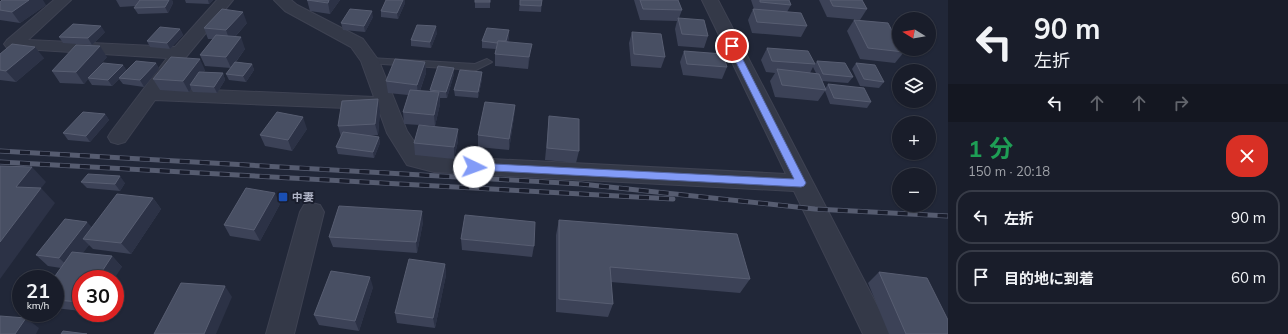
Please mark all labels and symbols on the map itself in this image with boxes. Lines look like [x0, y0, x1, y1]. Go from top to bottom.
north arrow [892, 12, 936, 56]
pin [715, 29, 749, 63]
position arrow [453, 146, 495, 188]
place label: 中妻 [292, 190, 314, 204]
marker: 中妻 [277, 191, 289, 203]
speed limit sign: 30 [72, 270, 124, 322]

